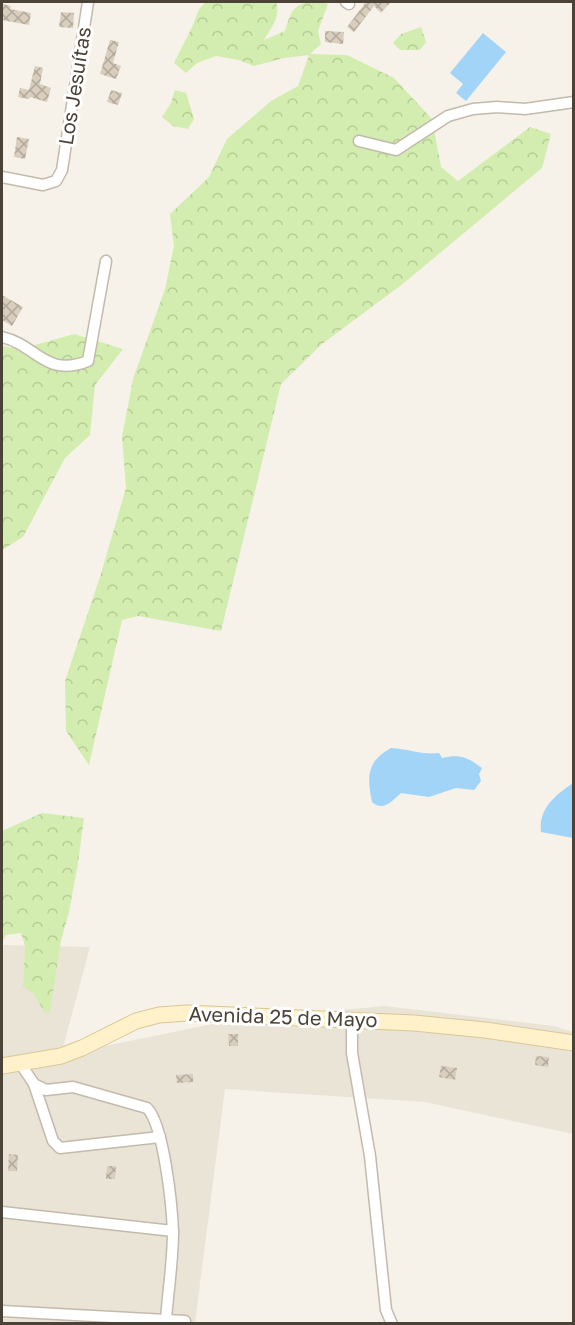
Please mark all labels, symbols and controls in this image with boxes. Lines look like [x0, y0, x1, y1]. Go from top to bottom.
street label: Los Jesuítas [53, 25, 95, 147]
street label: Avenida 25 de Mayo [188, 1001, 378, 1031]

